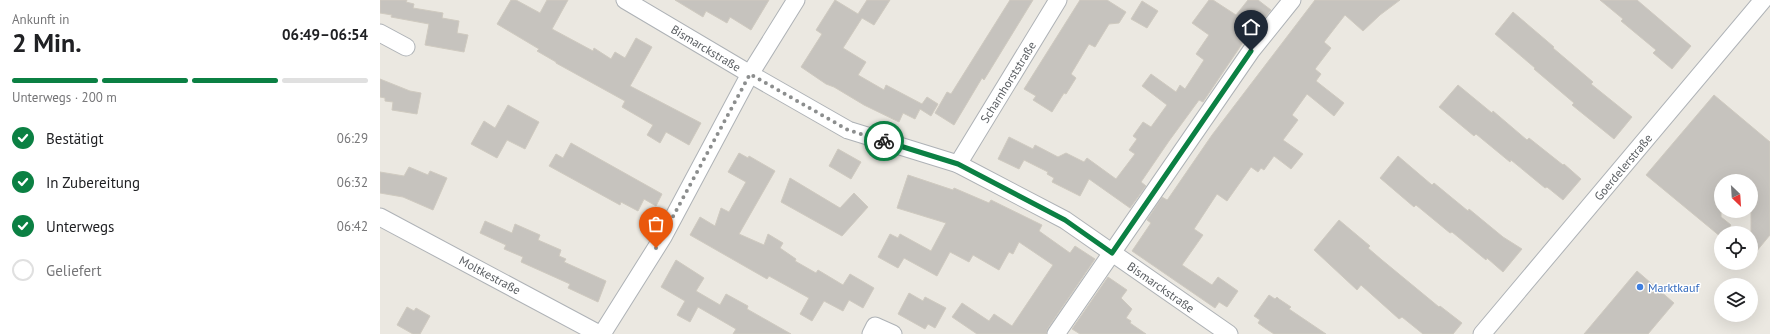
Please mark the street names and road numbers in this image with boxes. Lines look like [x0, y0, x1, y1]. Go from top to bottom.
street label: Bismarckstraße [668, 21, 744, 75]
street label: Scharnhorststraße [977, 38, 1039, 126]
street label: Goerdelerstraße [1591, 131, 1655, 203]
street label: Moltkestraße [457, 253, 523, 297]
street label: Bismarckstraße [1125, 258, 1197, 316]

